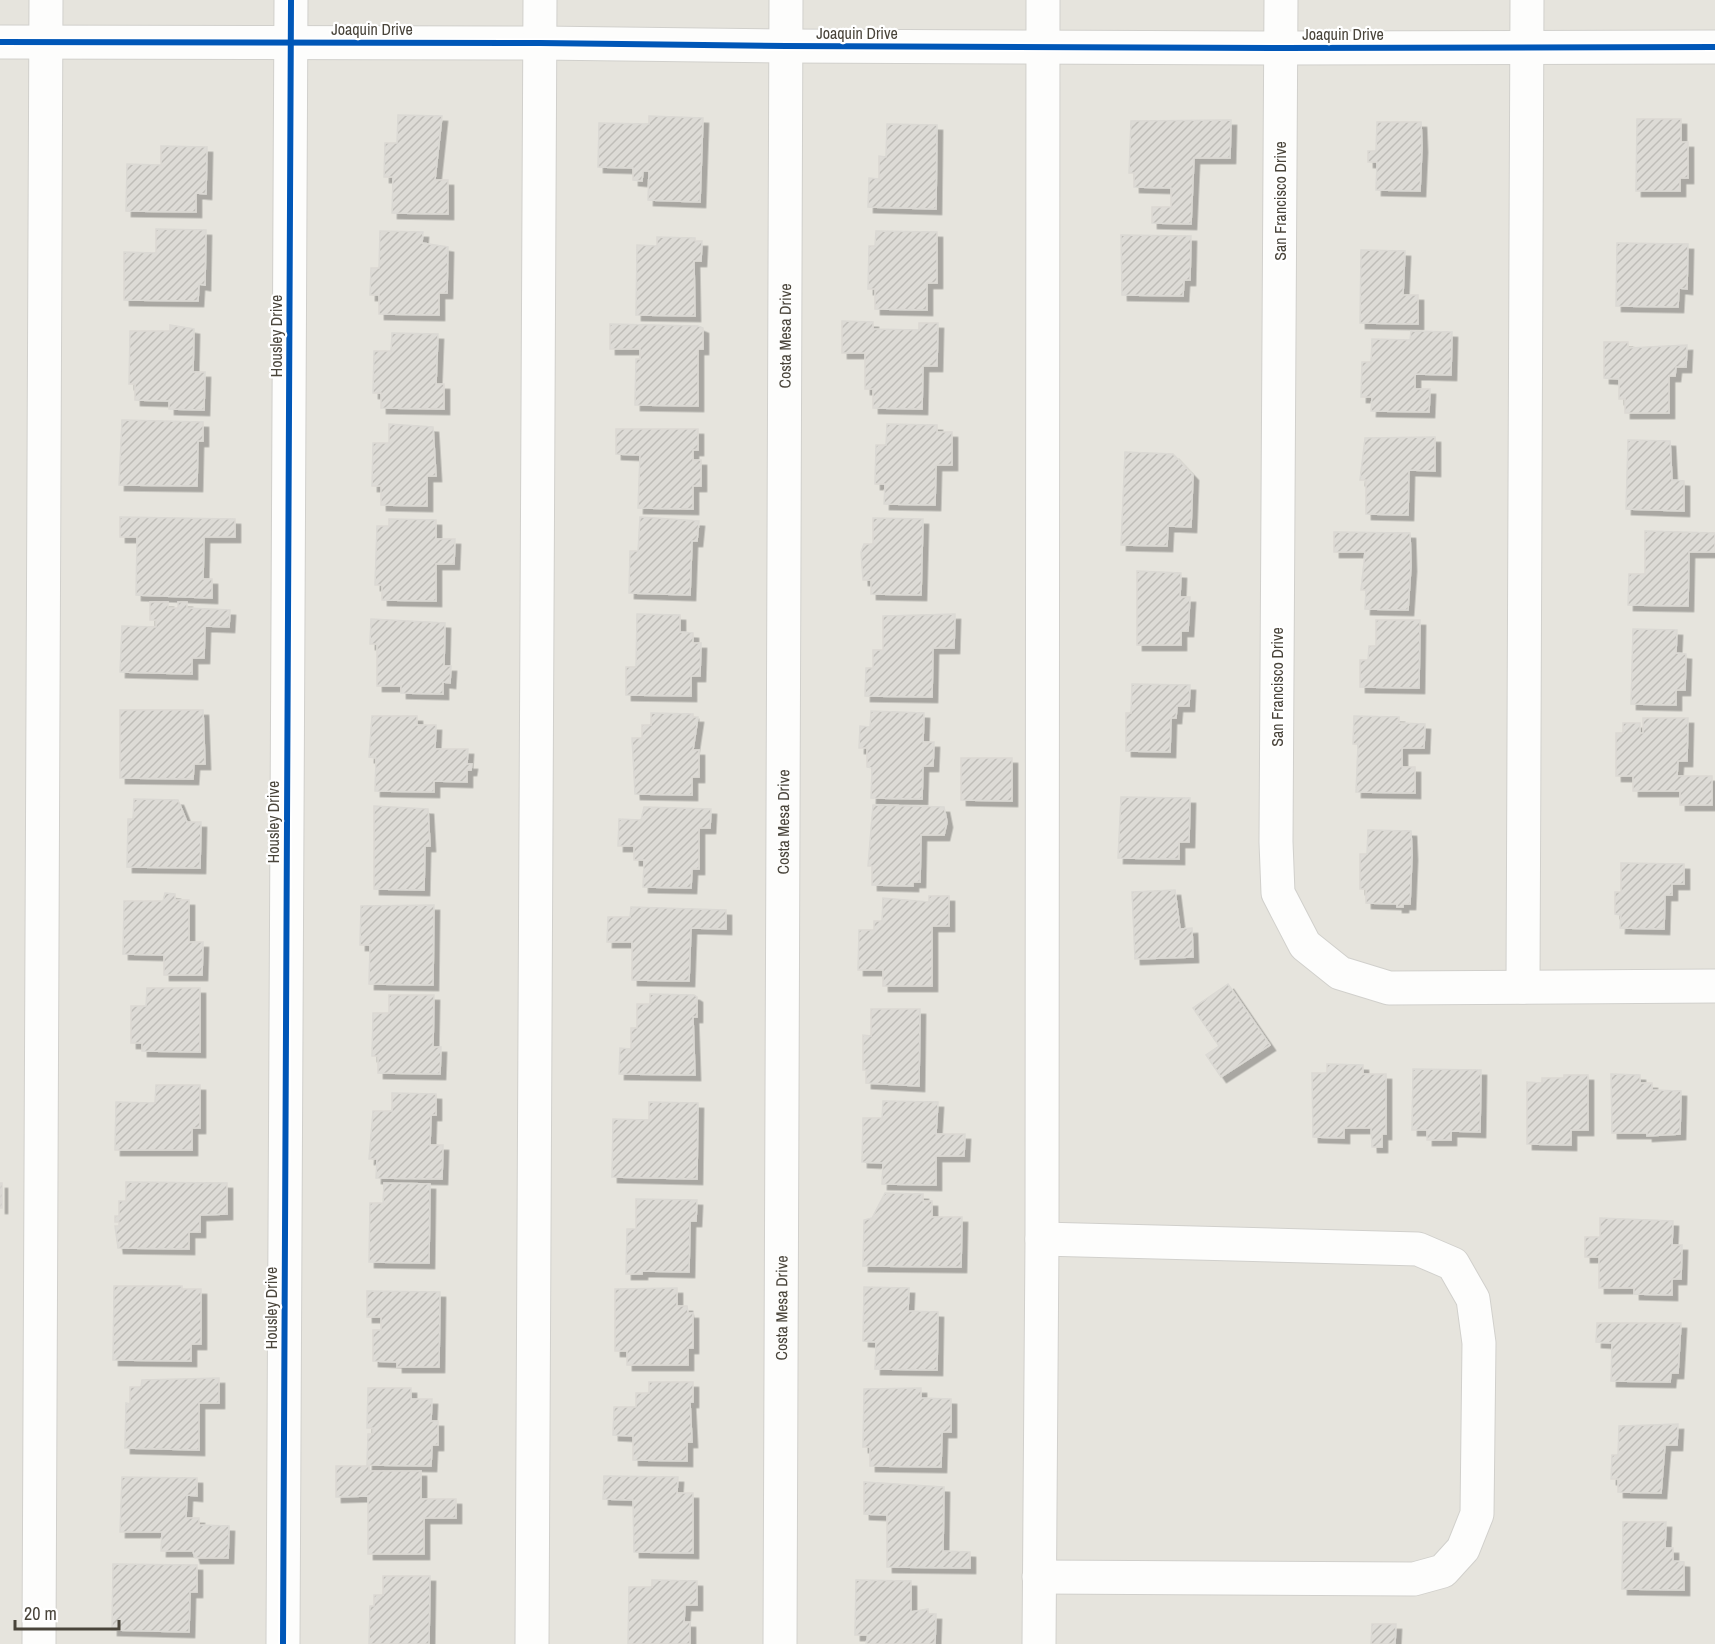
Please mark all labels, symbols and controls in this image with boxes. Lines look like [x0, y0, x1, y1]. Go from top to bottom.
street label: Joaquin Drive [331, 18, 413, 40]
street label: Joaquin Drive [816, 22, 898, 44]
street label: Joaquin Drive [1302, 23, 1384, 45]
street label: San Francisco Drive [1269, 141, 1291, 261]
street label: Costa Mesa Drive [774, 283, 796, 389]
street label: Housley Drive [265, 295, 287, 377]
street label: San Francisco Drive [1266, 627, 1288, 747]
street label: Costa Mesa Drive [772, 769, 794, 875]
street label: Housley Drive [262, 781, 284, 863]
street label: Costa Mesa Drive [770, 1255, 792, 1361]
street label: Housley Drive [260, 1267, 282, 1349]
scale bar [15, 1593, 118, 1631]
text: 20 m [24, 1601, 57, 1626]

